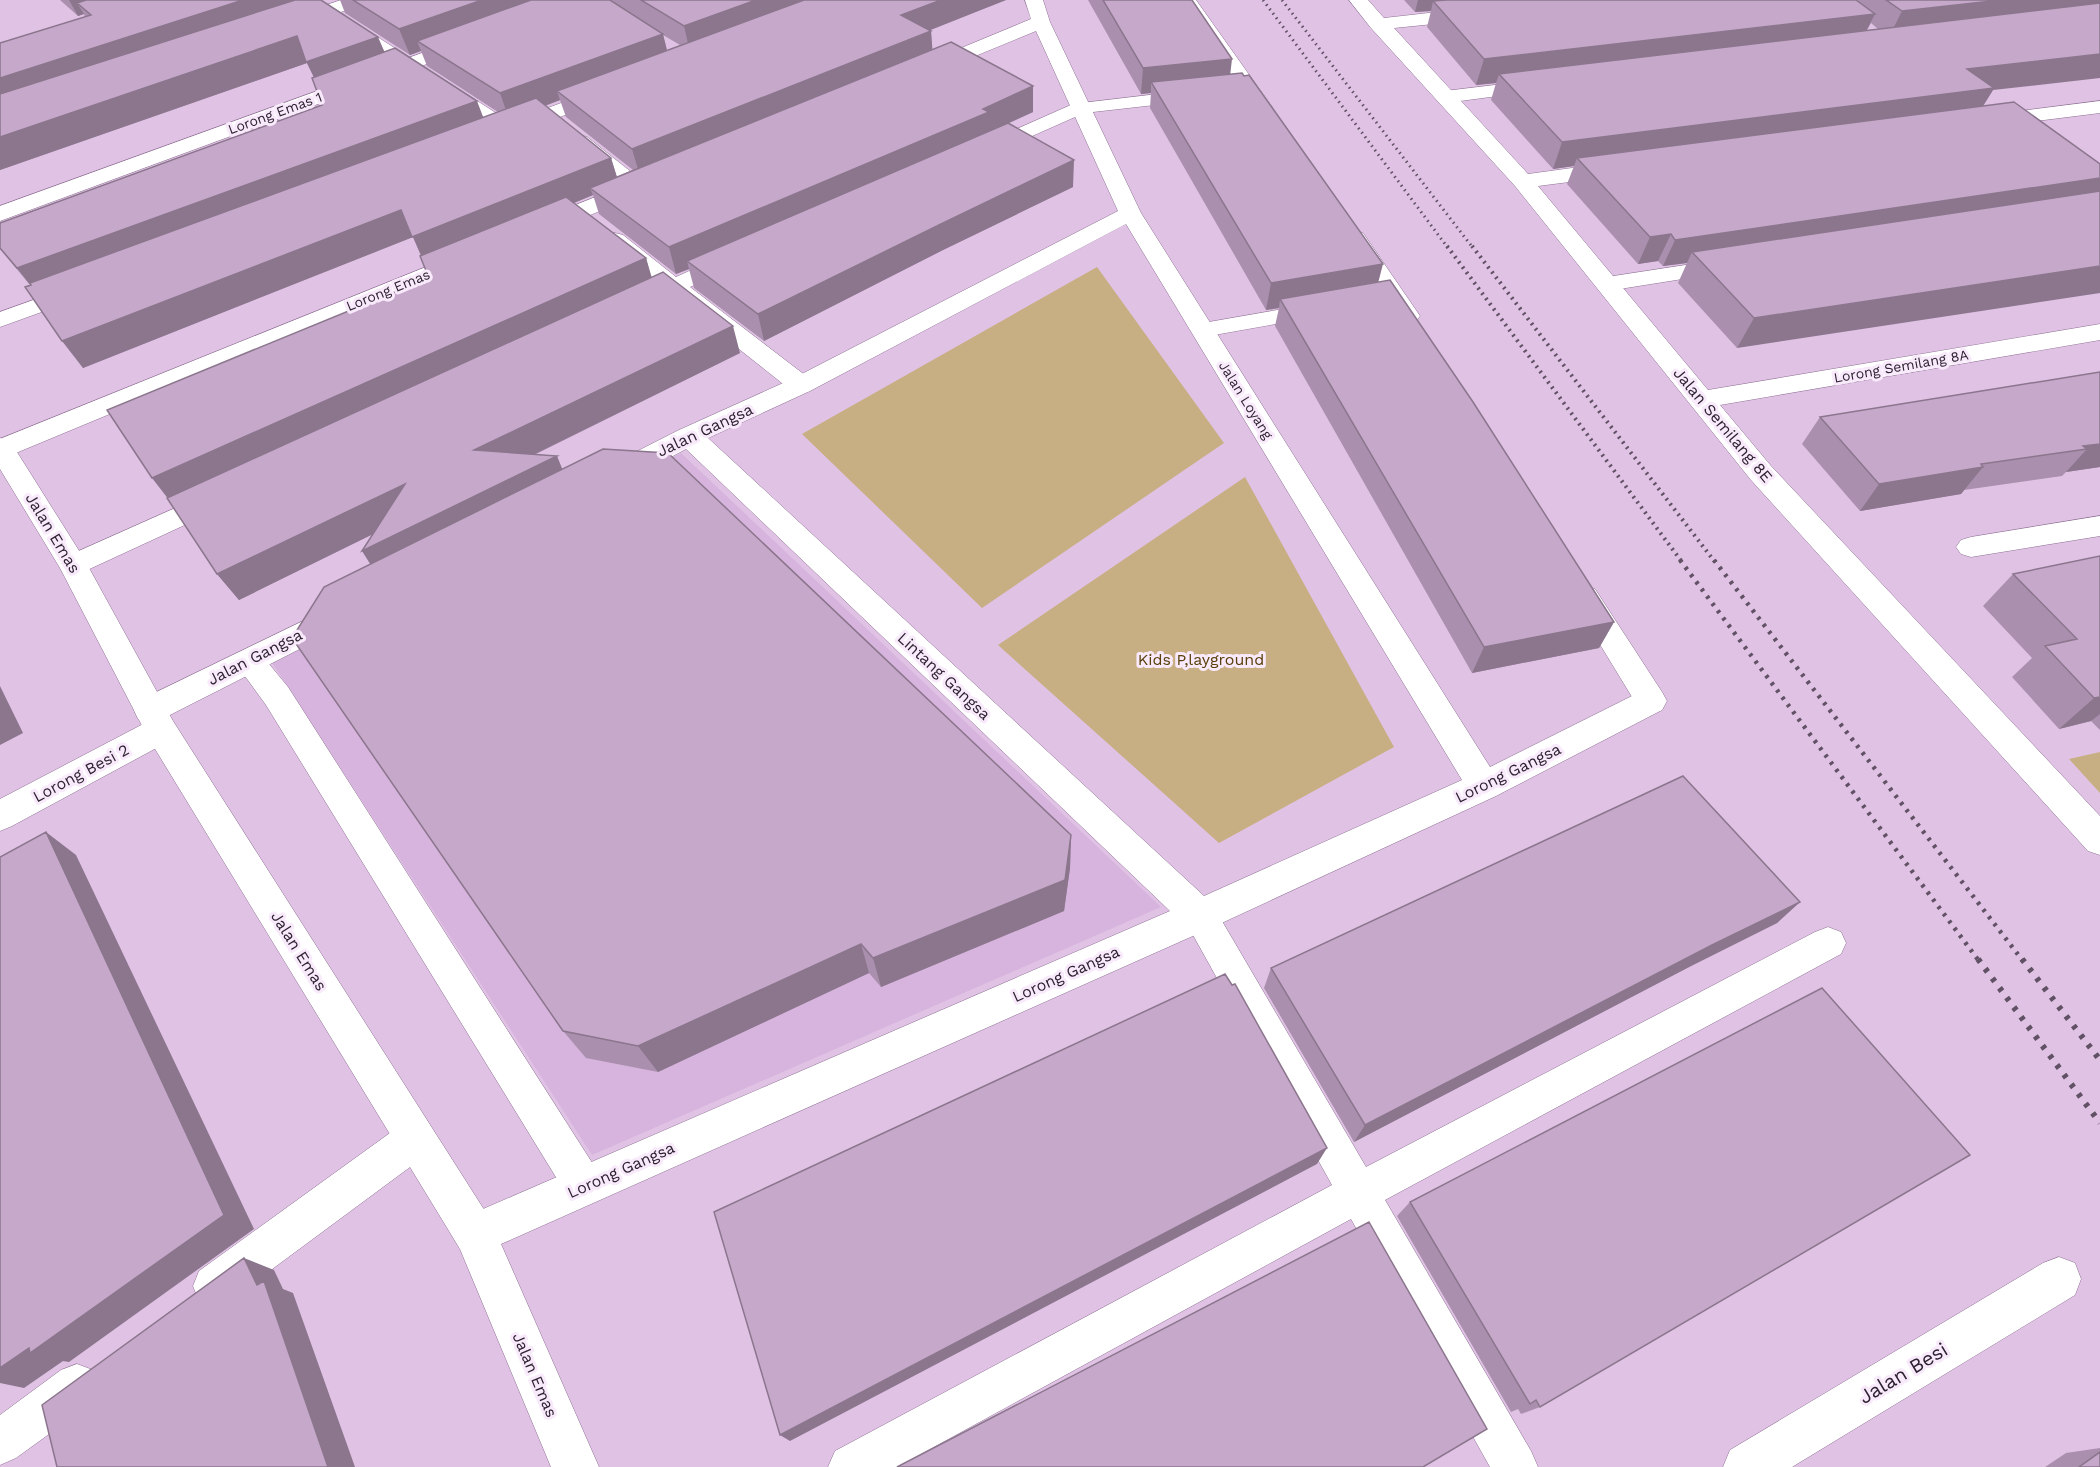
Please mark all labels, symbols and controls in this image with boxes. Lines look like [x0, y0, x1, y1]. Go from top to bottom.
street label: Lorong Emas 1 [226, 89, 324, 137]
street label: Lorong Emas [344, 266, 432, 314]
street label: Lorong Semilang 8A [1832, 346, 1970, 386]
street label: Jalan Loyang [1216, 358, 1277, 442]
street label: Jalan Semilang 8E [1669, 364, 1777, 486]
street label: Jalan Gangsa [654, 399, 756, 461]
street label: Jalan Emas [22, 489, 84, 577]
street label: Jalan Gangsa [204, 625, 306, 689]
street label: Lintang Gangsa [894, 628, 994, 724]
park label: Kids P,layground [1138, 650, 1264, 669]
street label: Lorong Gangsa [1452, 739, 1564, 807]
street label: Lorong Besi 2 [30, 740, 132, 806]
street label: Jalan Emas [267, 908, 331, 994]
street label: Lorong Gangsa [1010, 942, 1122, 1006]
street label: Lorong Gangsa [565, 1138, 677, 1202]
street label: Jalan Emas [509, 1330, 561, 1420]
street label: Jalan Besi [1854, 1337, 1952, 1409]

